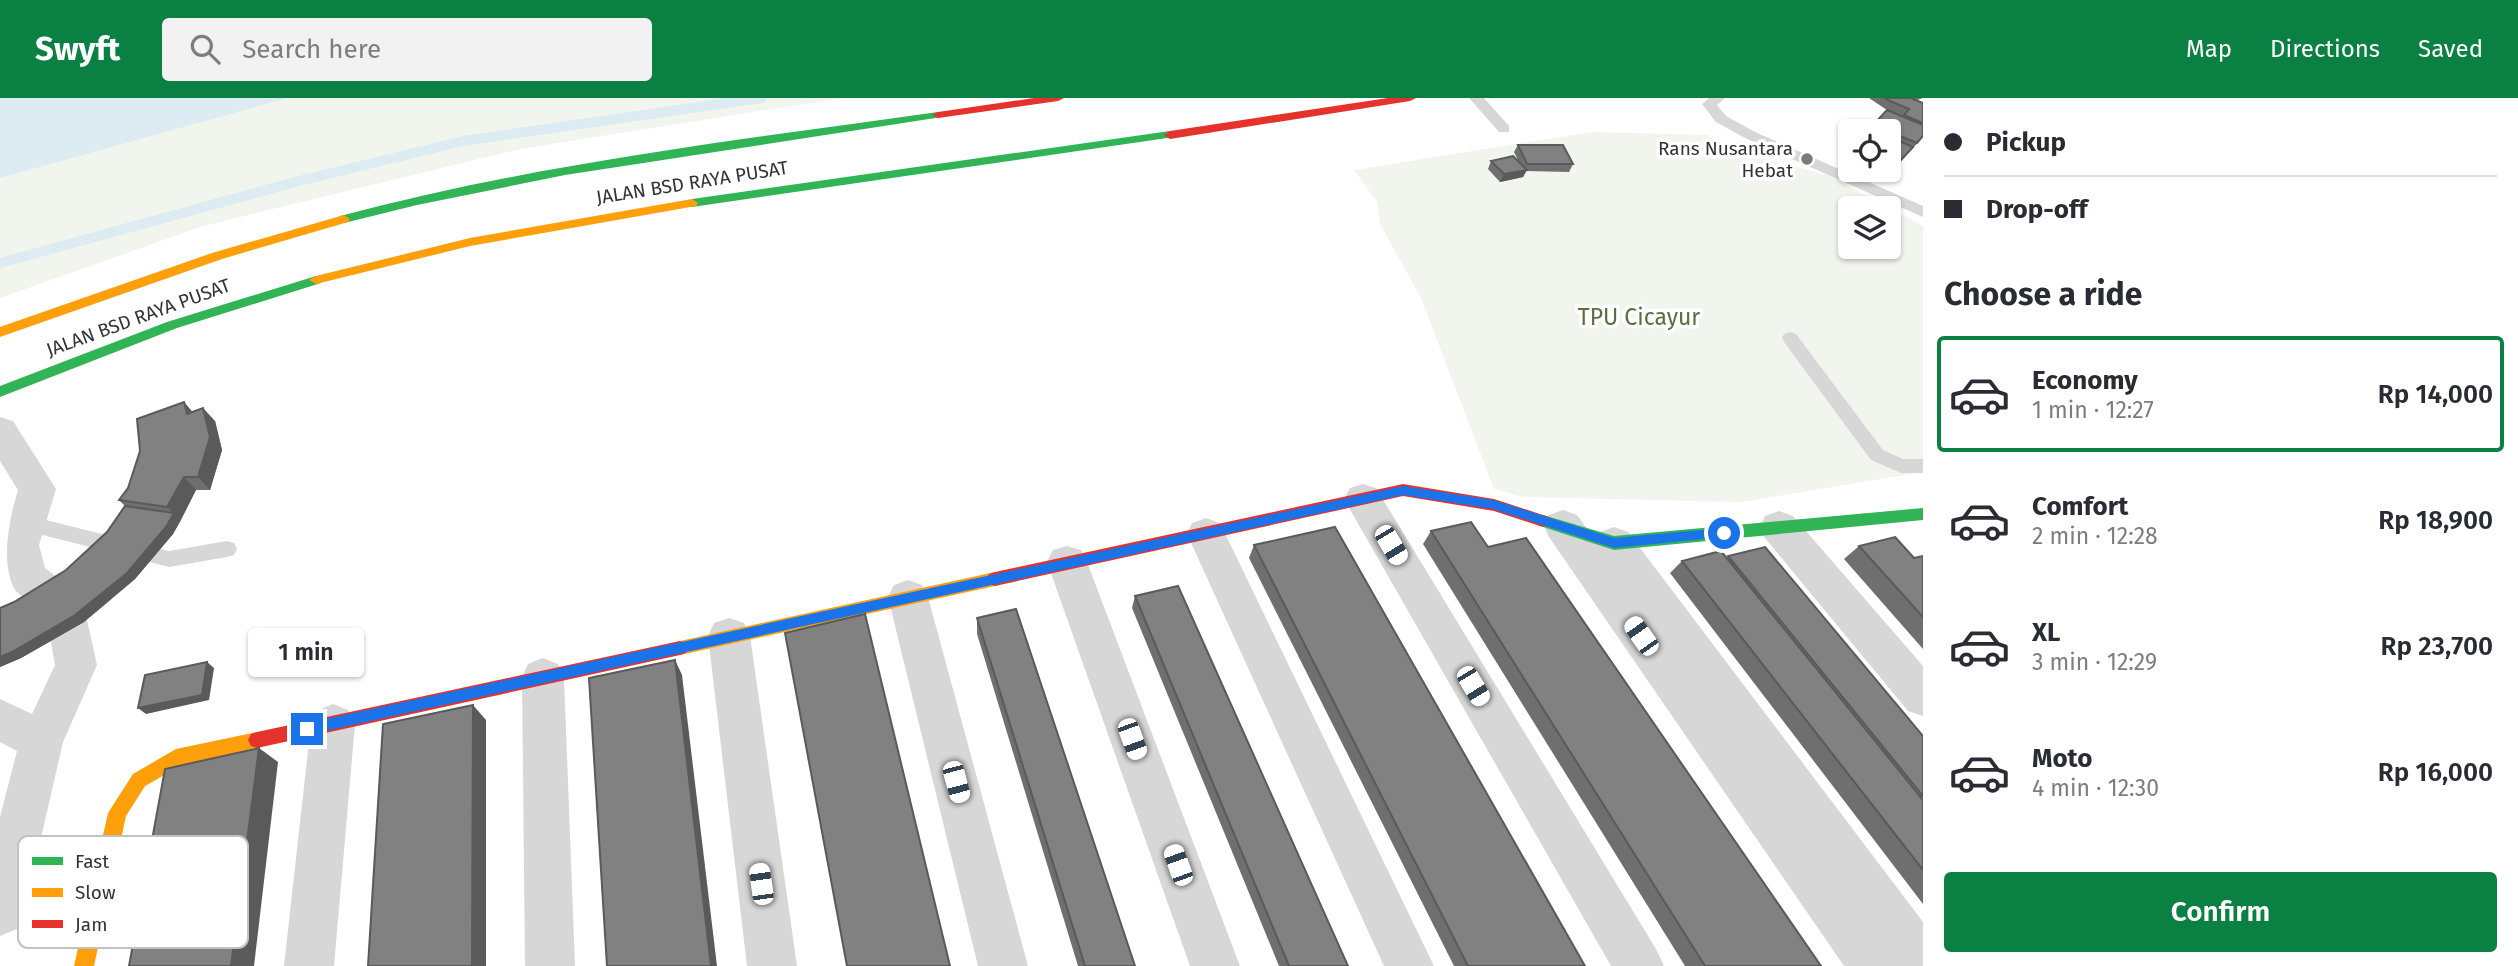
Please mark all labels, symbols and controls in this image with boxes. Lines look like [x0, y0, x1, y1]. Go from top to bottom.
search box [162, 18, 652, 81]
text: Swyft [35, 29, 120, 69]
icon: search [186, 30, 224, 68]
text: Search here [242, 34, 381, 65]
text: Map [2186, 35, 2232, 63]
text: Directions [2270, 35, 2380, 63]
text: Saved [2418, 35, 2483, 63]
map controls [1838, 119, 1901, 259]
button: locate [1838, 119, 1901, 182]
text: Pickup [1986, 127, 2066, 158]
place label: Rans Nusantara Hebat [1658, 137, 1793, 182]
marker: Rans Nusantara Hebat [1799, 151, 1815, 167]
street label: JALAN BSD RAYA PUSAT [594, 156, 790, 209]
text: Drop-off [1986, 194, 2088, 225]
button: layers [1838, 196, 1901, 259]
street label: JALAN BSD RAYA PUSAT [43, 273, 234, 361]
text: Choose a ride [1944, 275, 2142, 313]
park label: TPU Cicayur [1578, 303, 1700, 331]
icon: car [1948, 363, 2011, 426]
text: Economy [2032, 365, 2138, 396]
text: Rp 14,000 [2378, 379, 2493, 410]
text: 1 min · 12:27 [2032, 396, 2154, 424]
icon: car [1948, 489, 2011, 552]
text: Comfort [2032, 491, 2128, 522]
text: Rp 18,900 [2378, 505, 2493, 536]
route start [1708, 517, 1740, 549]
car [1372, 522, 1411, 568]
text: 2 min · 12:28 [2032, 522, 2158, 550]
car [1621, 613, 1662, 659]
icon: car [1948, 615, 2011, 678]
text: XL [2032, 617, 2060, 648]
callout: 1 min [249, 628, 365, 676]
text: Rp 23,700 [2381, 631, 2493, 662]
text: 1 min [278, 638, 334, 666]
text: 3 min · 12:29 [2032, 648, 2157, 676]
car [1454, 663, 1493, 709]
route end [291, 713, 323, 745]
car [1115, 716, 1150, 762]
icon: car [1948, 741, 2011, 804]
text: Moto [2032, 743, 2092, 774]
text: Rp 16,000 [2378, 757, 2493, 788]
car [941, 759, 972, 805]
text: 4 min · 12:30 [2032, 774, 2159, 802]
legend [18, 836, 248, 948]
car [1161, 842, 1196, 888]
text: Fast [75, 850, 109, 873]
car [748, 862, 775, 906]
button: Confirm [1944, 872, 2497, 952]
text: Slow [75, 881, 116, 904]
text: Jam [75, 913, 107, 936]

